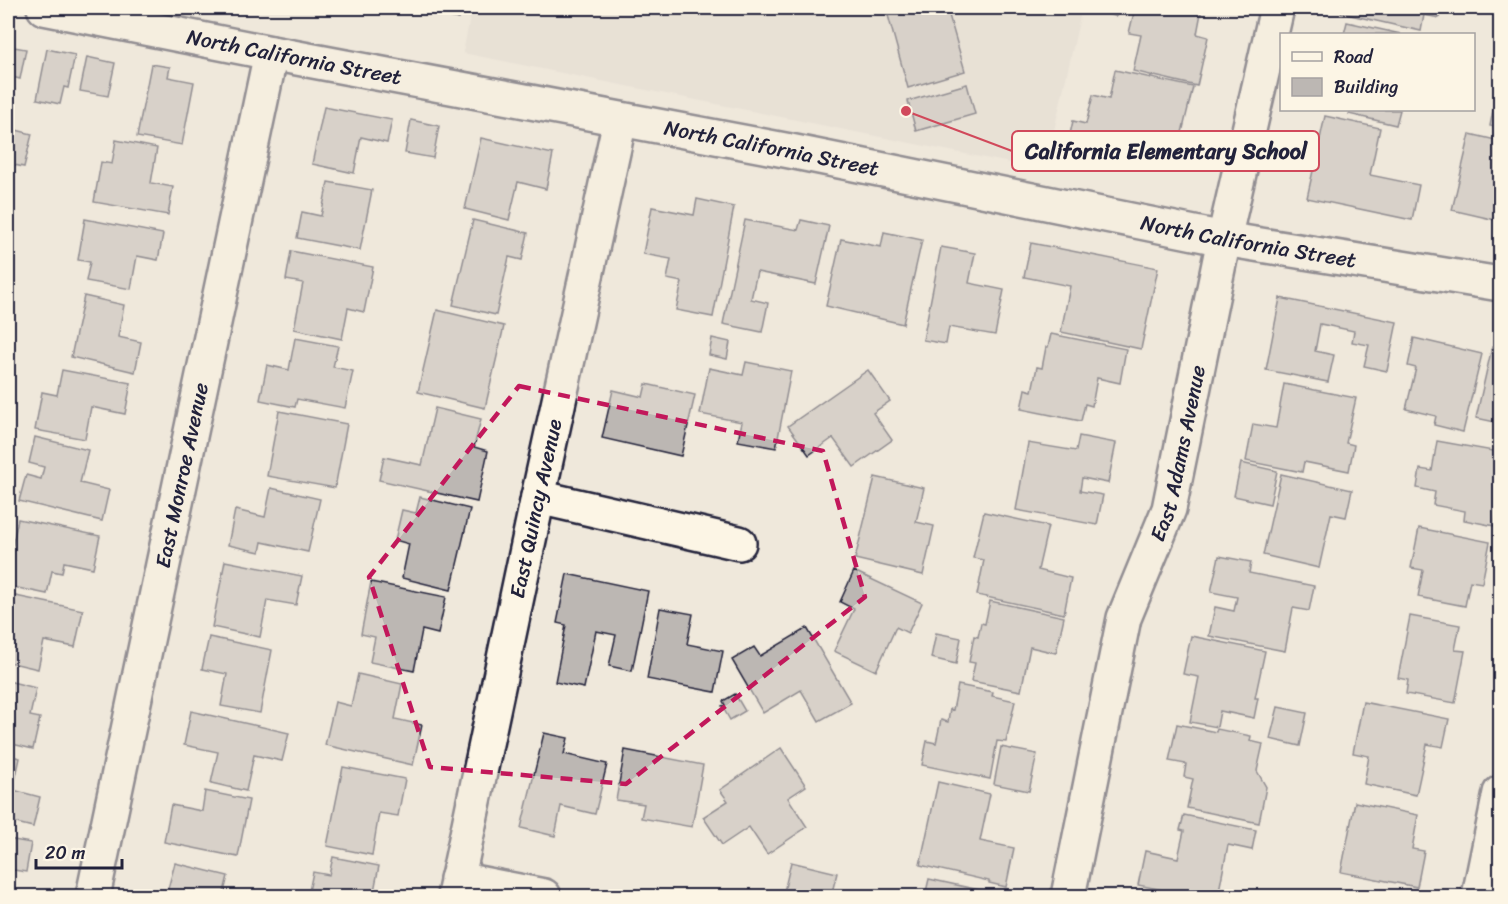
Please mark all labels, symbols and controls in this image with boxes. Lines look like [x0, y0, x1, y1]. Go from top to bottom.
street label: North California Street [183, 18, 405, 96]
legend [1280, 33, 1475, 111]
text: Road [1334, 41, 1374, 73]
text: Building [1334, 71, 1398, 103]
street label: North California Street [661, 109, 883, 188]
callout: California Elementary School [1012, 131, 1319, 171]
text: California Elementary School [1024, 132, 1309, 171]
street label: North California Street [1137, 204, 1359, 279]
street label: East Adams Avenue [1139, 361, 1217, 547]
street label: East Monroe Avenue [144, 379, 220, 572]
street label: East Quincy Avenue [498, 415, 573, 602]
scale bar [36, 832, 122, 870]
text: 20 m [45, 837, 85, 869]

